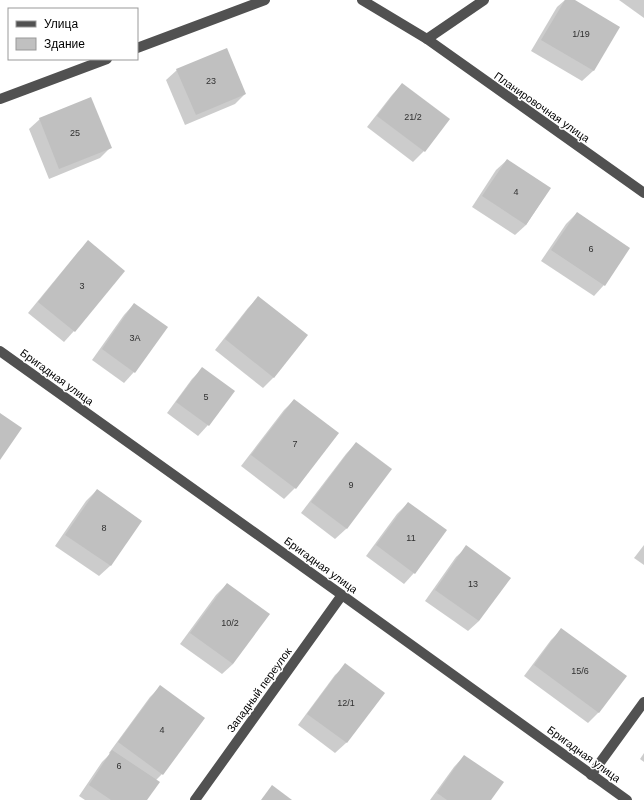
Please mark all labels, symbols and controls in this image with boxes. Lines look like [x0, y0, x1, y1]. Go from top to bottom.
legend [8, 8, 138, 60]
text: Улица [44, 17, 78, 31]
house number: 1/19 [572, 29, 590, 39]
text: Здание [44, 37, 85, 51]
street label: Планировочная улица [492, 69, 593, 145]
house number: 23 [206, 76, 216, 86]
house number: 21/2 [404, 112, 422, 122]
house number: 25 [70, 128, 80, 138]
house number: 4 [513, 187, 519, 197]
house number: 6 [588, 244, 594, 254]
house number: 3 [79, 281, 85, 291]
house number: 3А [129, 333, 141, 343]
street label: Бригадная улица [18, 347, 97, 408]
house number: 5 [203, 392, 209, 402]
house number: 7 [292, 439, 298, 449]
house number: 9 [348, 480, 354, 490]
house number: 8 [101, 523, 107, 533]
house number: 11 [406, 533, 416, 543]
street label: Бригадная улица [282, 535, 361, 596]
house number: 13 [468, 579, 478, 589]
house number: 10/2 [221, 618, 239, 628]
street label: Западный переулок [224, 645, 294, 735]
house number: 15/6 [571, 666, 589, 676]
house number: 12/1 [337, 698, 355, 708]
street label: Бригадная улица [545, 724, 624, 785]
house number: 4 [159, 725, 165, 735]
house number: 6 [116, 761, 122, 771]

